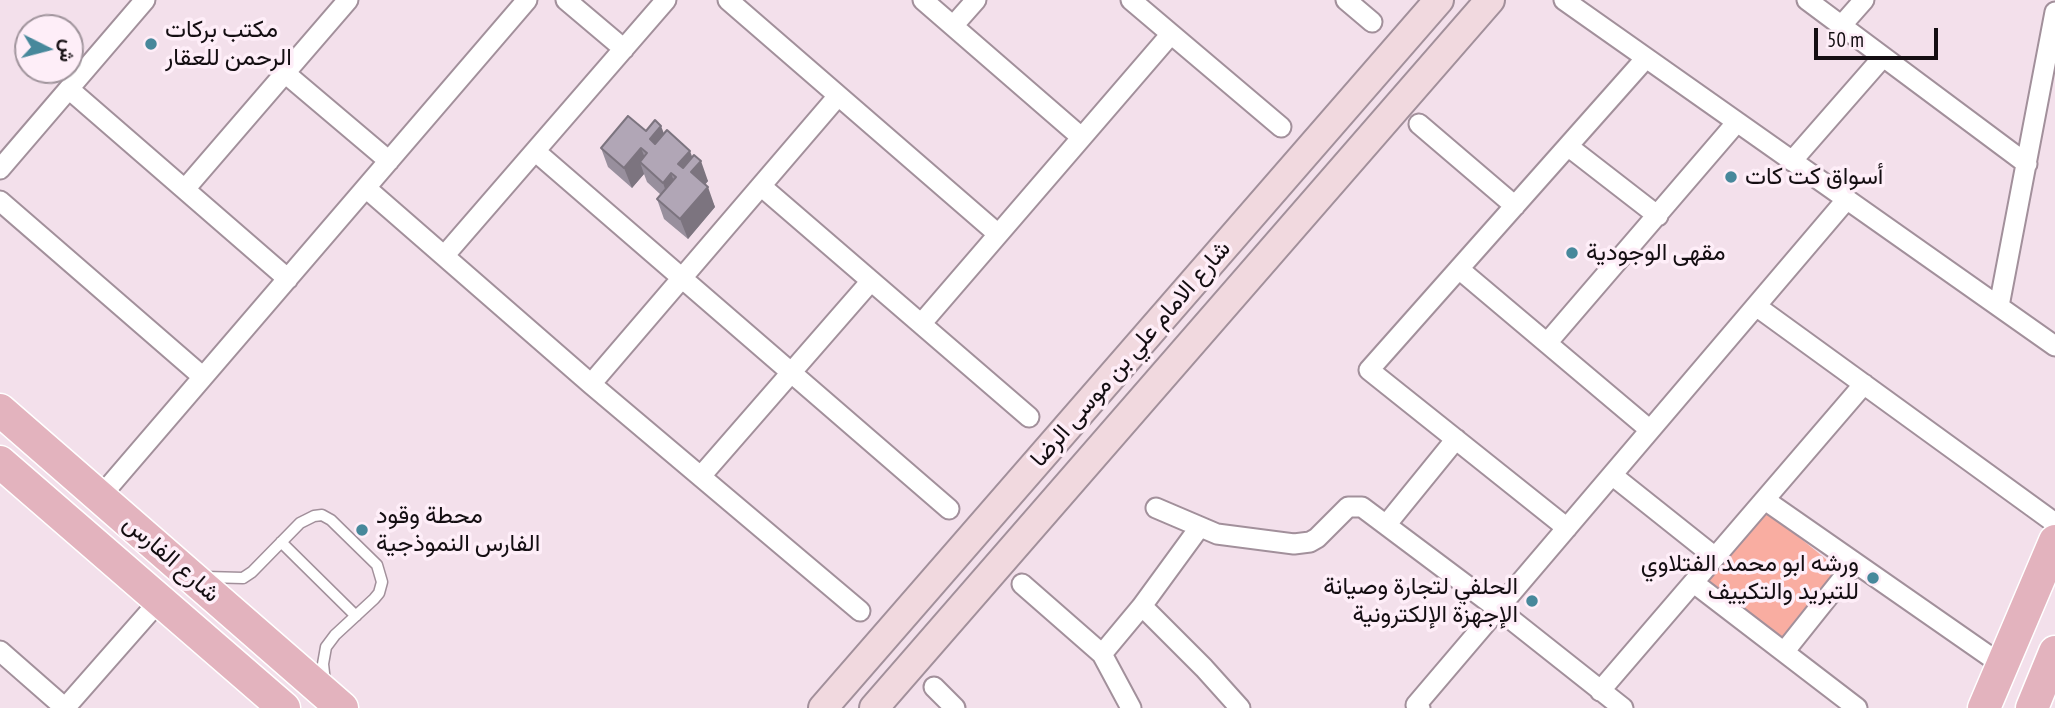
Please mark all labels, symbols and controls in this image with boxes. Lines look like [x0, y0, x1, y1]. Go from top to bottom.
north arrow [14, 14, 84, 84]
scale bar [1817, 14, 1941, 58]
place label: مكتب بركات الرحمن للعقار [165, 16, 292, 72]
text: 50 m [1827, 26, 1864, 53]
marker: مكتب بركات الرحمن للعقار [143, 36, 159, 52]
text: ش [55, 38, 81, 64]
place label: أسواق كت كات [1745, 163, 1883, 191]
marker: أسواق كت كات [1723, 169, 1739, 185]
street label: شارع الامام علي بن موسى الرضا [1025, 235, 1237, 473]
place label: مقهى الوجودية [1586, 239, 1726, 267]
marker: مقهى الوجودية [1564, 245, 1580, 261]
place label: محطة وقود الفارس النموذجية [376, 502, 540, 558]
street label: شارع الفارس [117, 509, 225, 609]
marker: محطة وقود الفارس النموذجية [354, 522, 370, 538]
place label: ورشه ابو محمد الفتلاوي للتبريد والتكييف [1641, 550, 1859, 606]
marker: ورشه ابو محمد الفتلاوي للتبريد والتكييف [1865, 570, 1881, 586]
place label: الحلفي لتجارة وصيانة الإجهزة الإلكترونية [1323, 573, 1518, 629]
marker: الحلفي لتجارة وصيانة الإجهزة الإلكترونية [1524, 593, 1540, 609]

